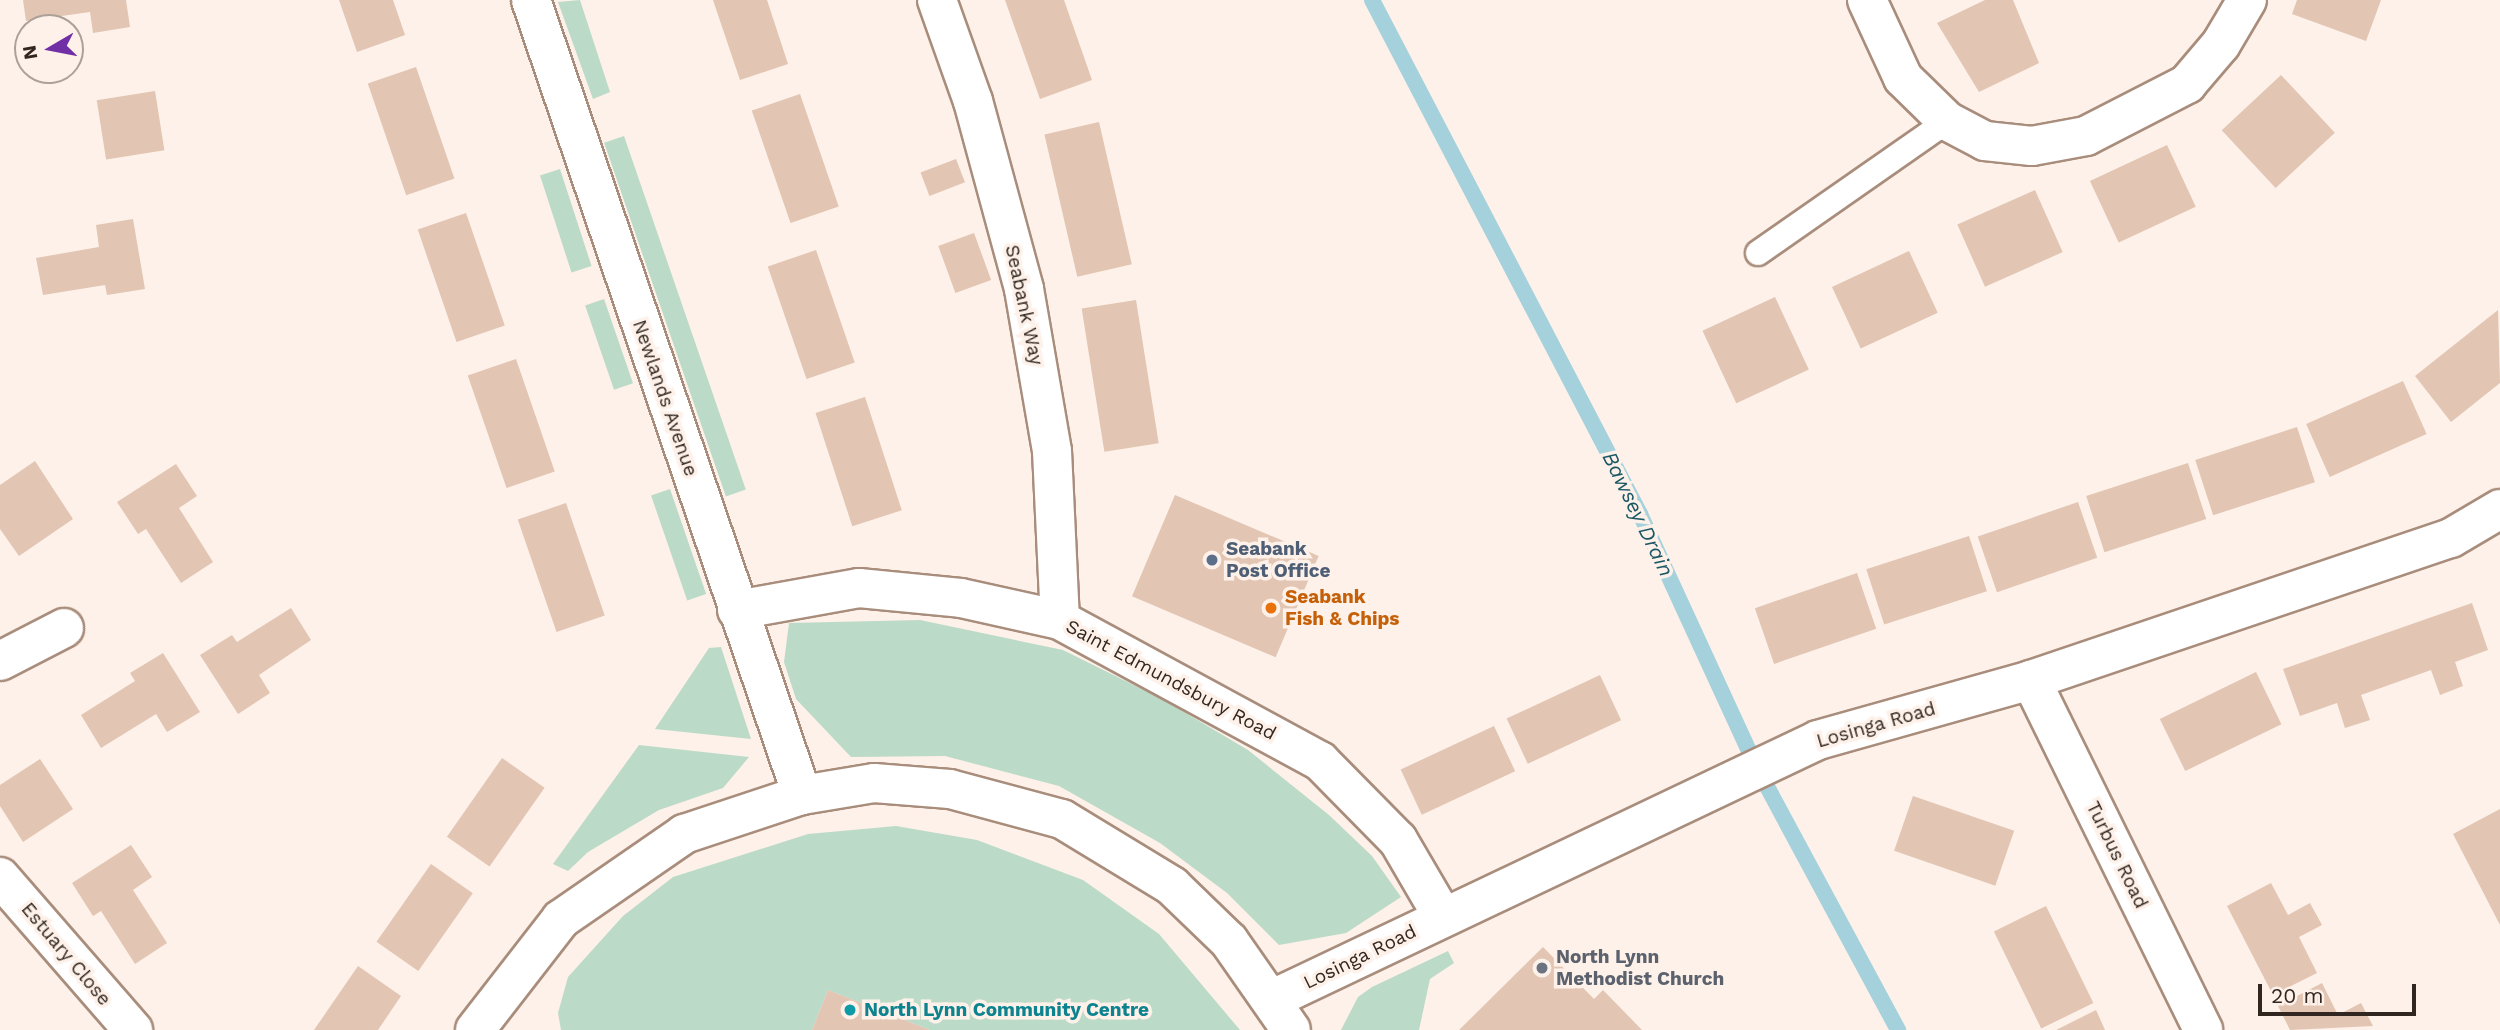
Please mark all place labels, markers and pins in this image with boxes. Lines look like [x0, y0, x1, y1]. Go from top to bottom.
place label: Seabank Post Office [1226, 538, 1330, 582]
marker: Seabank Post Office [1204, 552, 1220, 568]
place label: Seabank Fish & Chips [1285, 586, 1399, 630]
marker: Seabank Fish & Chips [1263, 600, 1279, 616]
place label: North Lynn Methodist Church [1556, 946, 1724, 990]
marker: North Lynn Methodist Church [1534, 960, 1550, 976]
place label: North Lynn Community Centre [864, 999, 1149, 1021]
marker: North Lynn Community Centre [842, 1002, 858, 1018]

